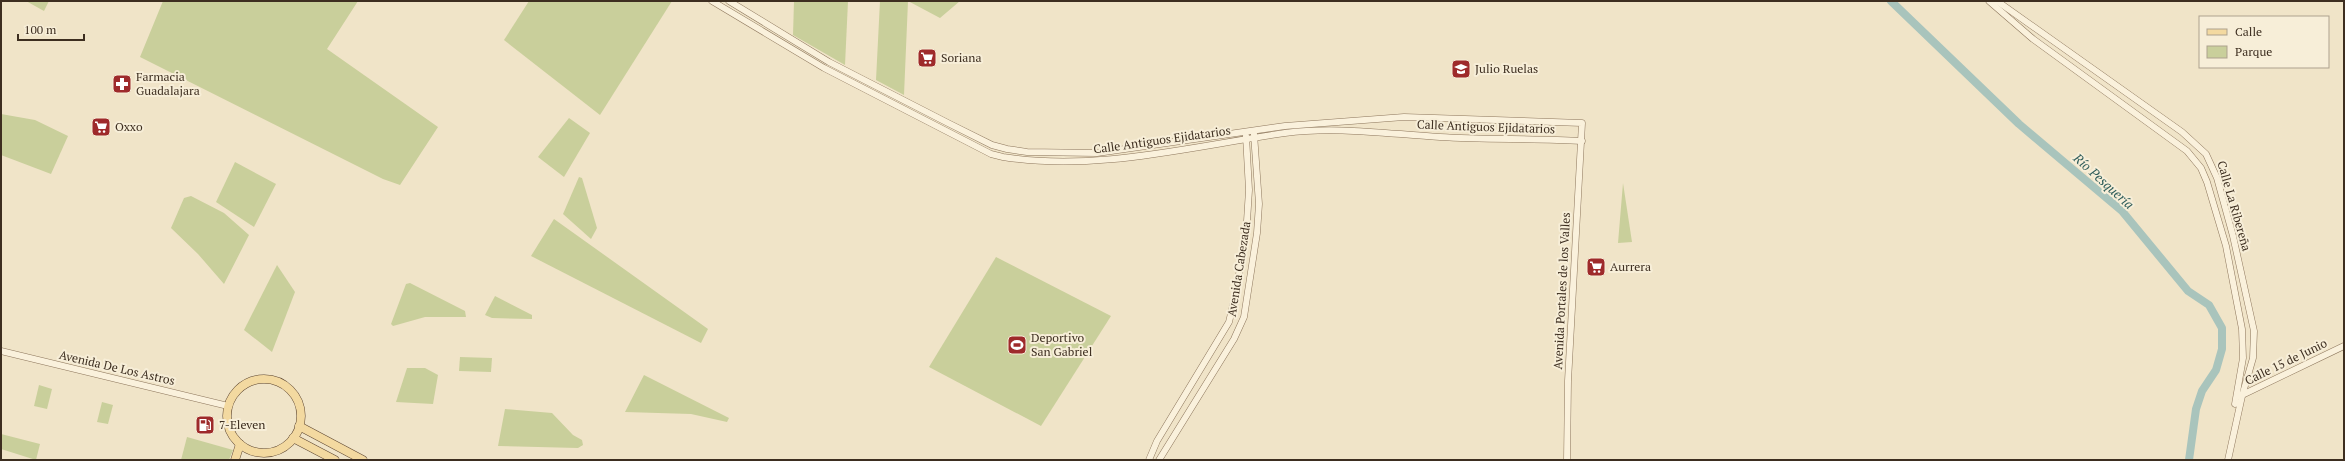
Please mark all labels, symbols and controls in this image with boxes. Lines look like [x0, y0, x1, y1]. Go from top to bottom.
scale bar [18, 16, 84, 42]
legend [2199, 16, 2329, 68]
text: 100 m [24, 22, 57, 37]
text: Calle [2235, 24, 2262, 39]
text: Parque [2235, 44, 2272, 59]
supermarket icon: Soriana [916, 47, 938, 69]
place label: Soriana [941, 50, 982, 65]
school or university icon: Julio Ruelas [1450, 58, 1472, 80]
place label: Julio Ruelas [1475, 61, 1538, 76]
place label: Farmacia Guadalajara [136, 69, 200, 98]
pharmacy icon: Farmacia Guadalajara [111, 73, 133, 95]
supermarket icon: Oxxo [90, 116, 112, 138]
street label: Calle Antiguos Ejidatarios [1417, 117, 1555, 136]
place label: Oxxo [115, 119, 143, 134]
street label: Calle Antiguos Ejidatarios [1092, 122, 1232, 157]
water label: Río Pesquería [2069, 148, 2138, 213]
street label: Calle La Ribereña [2214, 159, 2255, 253]
street label: Avenida Portales de los Valles [1550, 212, 1573, 370]
street label: Avenida Cabezada [1224, 220, 1253, 318]
supermarket icon: Aurrera [1585, 256, 1607, 278]
place label: Aurrera [1610, 259, 1651, 274]
place label: Deportivo San Gabriel [1031, 330, 1093, 359]
sports icon: Deportivo San Gabriel [1006, 334, 1028, 356]
street label: Calle 15 de Junio [2242, 335, 2330, 388]
street label: Avenida De Los Astros [58, 347, 177, 388]
fuel station icon: 7-Eleven [194, 414, 216, 436]
place label: 7-Eleven [219, 417, 265, 432]

